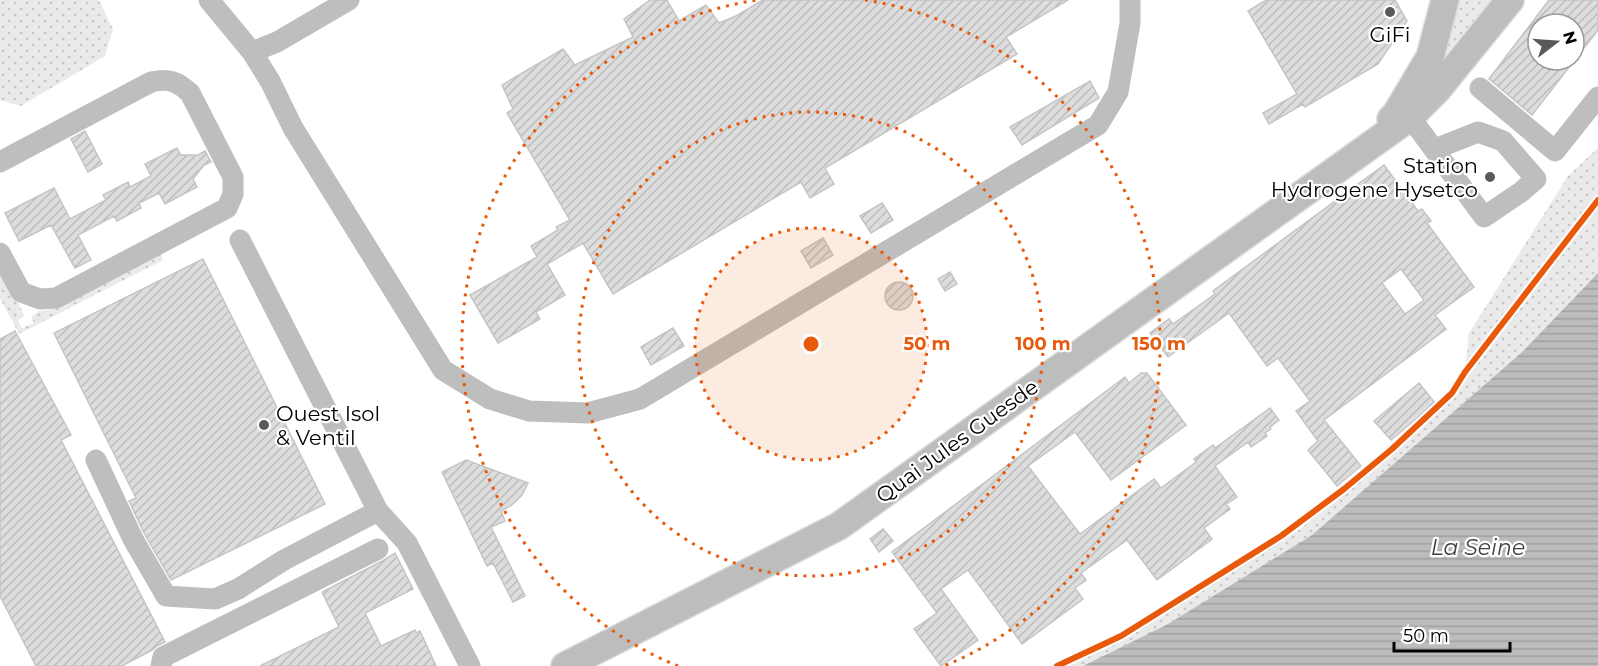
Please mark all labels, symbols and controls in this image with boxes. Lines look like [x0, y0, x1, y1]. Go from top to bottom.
marker: GiFi [1383, 5, 1397, 19]
north arrow [1526, 12, 1586, 72]
place label: GiFi [1370, 22, 1410, 47]
text: N [1559, 29, 1581, 47]
place label: Station Hydrogene Hysetco [1271, 153, 1478, 202]
marker: Station Hydrogene Hysetco [1483, 170, 1497, 184]
text: 50 m [904, 333, 950, 355]
text: 100 m [1015, 333, 1071, 355]
text: 150 m [1132, 333, 1186, 355]
centre of rings [801, 334, 821, 354]
street label: Quai Jules Guesde [871, 374, 1043, 508]
place label: Ouest Isol & Ventil [276, 401, 380, 450]
marker: Ouest Isol & Ventil [257, 418, 271, 432]
water label: La Seine [1431, 534, 1525, 561]
scale bar [1394, 615, 1510, 653]
text: 50 m [1403, 625, 1449, 647]

